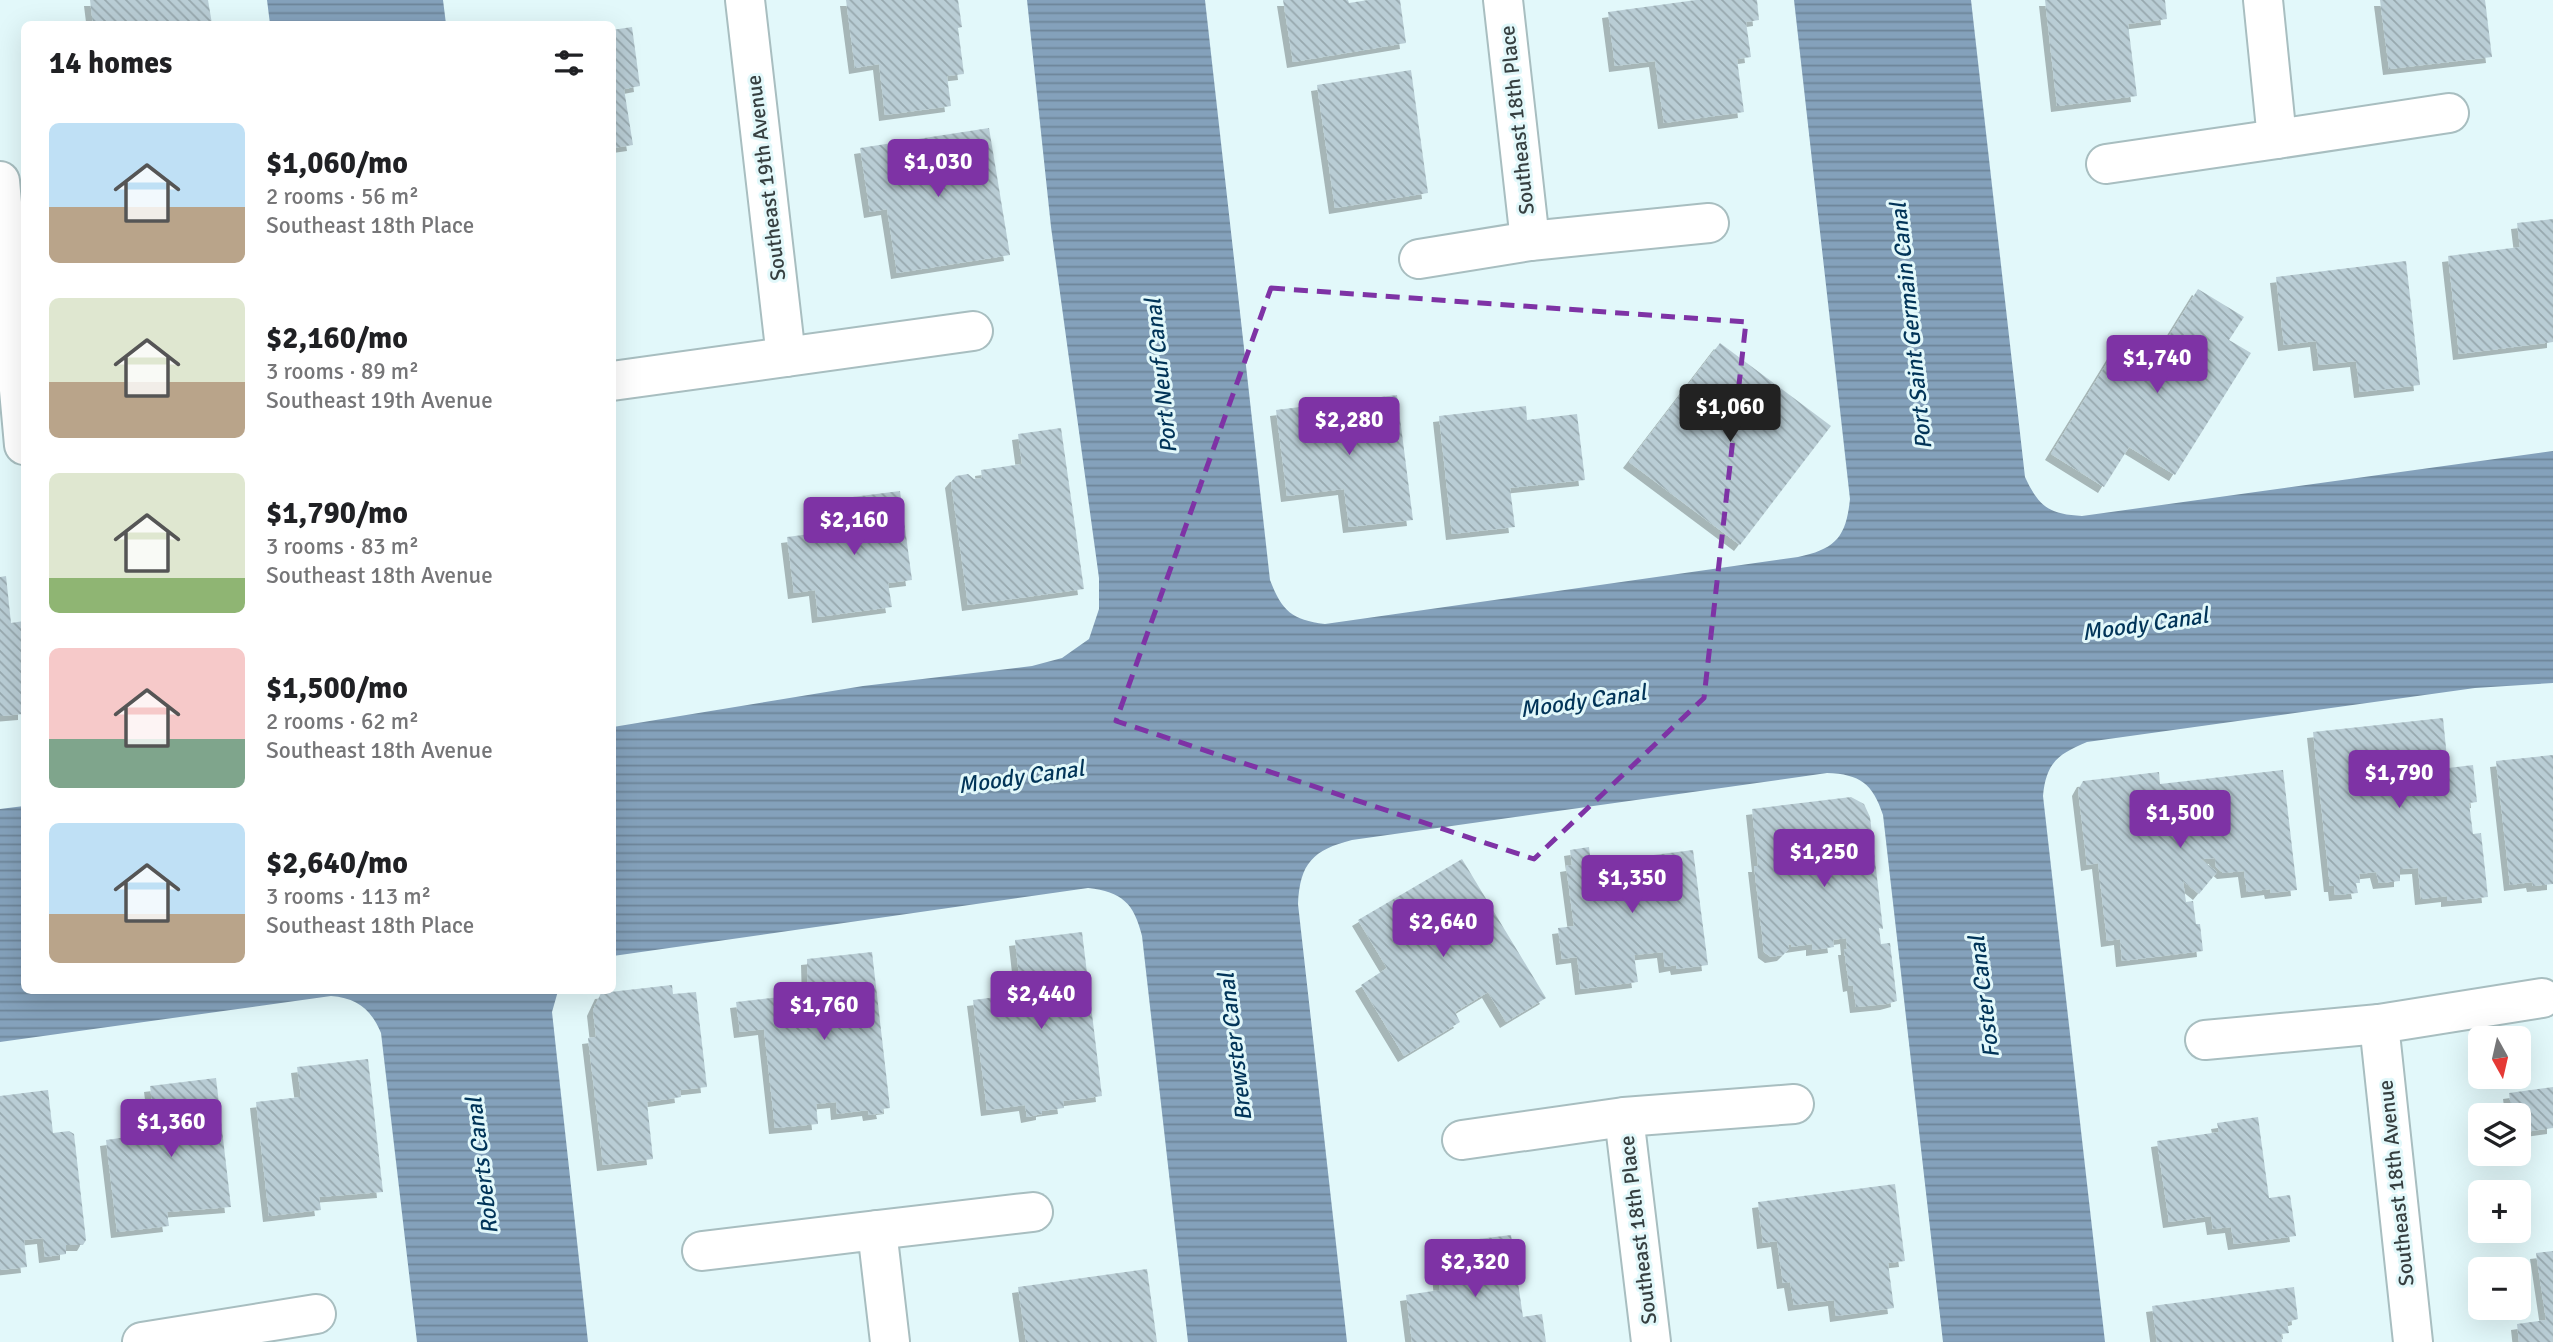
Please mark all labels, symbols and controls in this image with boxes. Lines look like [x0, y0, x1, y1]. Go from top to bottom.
street label: Southeast 18th Place [1494, 24, 1540, 216]
icon: filters [550, 44, 588, 82]
text: 14 homes [49, 45, 172, 82]
street label: Southeast 19th Avenue [740, 74, 792, 282]
pin: $1,030 [881, 140, 995, 199]
text: $1,060/mo [266, 145, 408, 182]
text: $1,030 [904, 147, 972, 176]
icon: home [105, 151, 189, 235]
text: 2 rooms · 56 m² [266, 182, 419, 211]
water label: Port Saint Germain Canal [1883, 199, 1938, 451]
text: Southeast 18th Place [266, 211, 474, 240]
water label: Port Neuf Canal [1138, 295, 1184, 455]
text: $2,160/mo [266, 320, 408, 357]
icon: home [105, 326, 189, 410]
pin: $1,740 [2100, 336, 2214, 395]
text: $1,740 [2123, 343, 2191, 372]
text: 3 rooms · 89 m² [266, 357, 419, 386]
pin: $1,060 [1673, 384, 1787, 444]
text: Southeast 19th Avenue [266, 386, 493, 415]
text: $1,060 [1696, 392, 1764, 421]
pin: $2,280 [1292, 398, 1406, 457]
text: $2,280 [1315, 405, 1383, 434]
text: $1,790/mo [266, 495, 408, 532]
pin: $2,160 [797, 498, 911, 557]
icon: home [105, 501, 189, 585]
text: $2,160 [820, 505, 888, 534]
text: 3 rooms · 83 m² [266, 532, 419, 561]
text: Southeast 18th Avenue [266, 561, 493, 590]
water label: Moody Canal [2080, 601, 2212, 647]
text: $1,500/mo [266, 670, 408, 707]
icon: home [105, 676, 189, 760]
water label: Moody Canal [1518, 678, 1650, 724]
text: 2 rooms · 62 m² [266, 707, 419, 736]
text: Southeast 18th Avenue [266, 736, 493, 765]
pin: $1,790 [2342, 750, 2456, 810]
water label: Moody Canal [956, 754, 1088, 800]
text: $1,790 [2365, 758, 2433, 787]
pin: $1,500 [2123, 790, 2237, 850]
text: $1,500 [2146, 798, 2214, 827]
pin: $1,250 [1767, 830, 1881, 889]
text: $1,250 [1790, 837, 1858, 866]
text: $2,640/mo [266, 845, 408, 882]
icon: home [105, 851, 189, 935]
pin: $1,350 [1575, 856, 1689, 915]
text: $1,350 [1598, 863, 1666, 892]
text: 3 rooms · 113 m² [266, 882, 431, 911]
pin: $2,640 [1386, 900, 1500, 959]
text: $2,640 [1409, 907, 1477, 936]
text: Southeast 18th Place [266, 911, 474, 940]
water label: Foster Canal [1962, 932, 2006, 1060]
water label: Brewster Canal [1211, 969, 1258, 1123]
pin: $2,440 [984, 972, 1098, 1031]
text: $2,440 [1007, 979, 1075, 1008]
pin: $1,760 [767, 982, 881, 1042]
text: $1,760 [790, 990, 858, 1019]
north arrow [2468, 1026, 2530, 1088]
map controls [2468, 1026, 2531, 1320]
street label: Southeast 18th Avenue [2372, 1079, 2420, 1287]
water label: Roberts Canal [459, 1094, 505, 1236]
pin: $1,360 [114, 1100, 228, 1159]
button: layers [2468, 1103, 2531, 1166]
text: $1,360 [137, 1107, 205, 1136]
street label: Southeast 18th Place [1614, 1134, 1662, 1326]
button: + [2468, 1180, 2531, 1243]
pin: $2,320 [1418, 1240, 1532, 1299]
text: $2,320 [1441, 1247, 1509, 1276]
button: − [2468, 1257, 2531, 1320]

